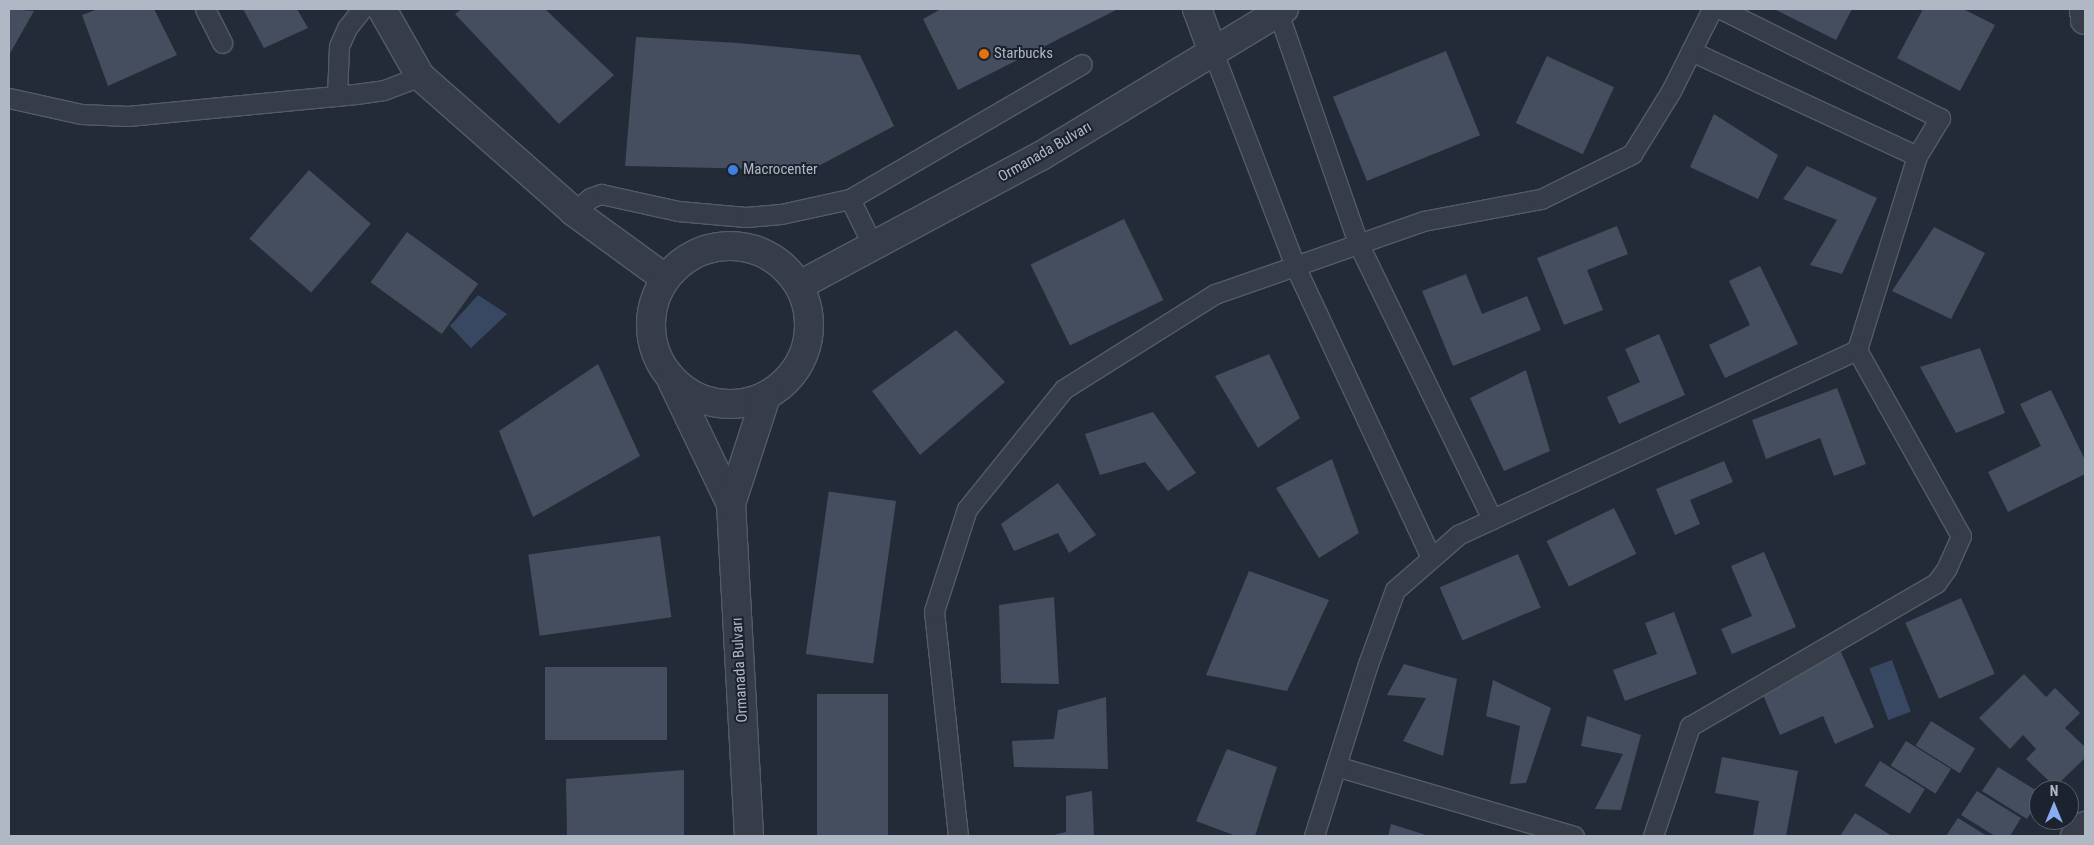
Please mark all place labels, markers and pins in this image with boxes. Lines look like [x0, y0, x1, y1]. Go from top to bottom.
place label: Starbucks [994, 45, 1053, 63]
marker: Starbucks [978, 48, 990, 60]
place label: Macrocenter [743, 161, 818, 179]
marker: Macrocenter [727, 164, 739, 176]

